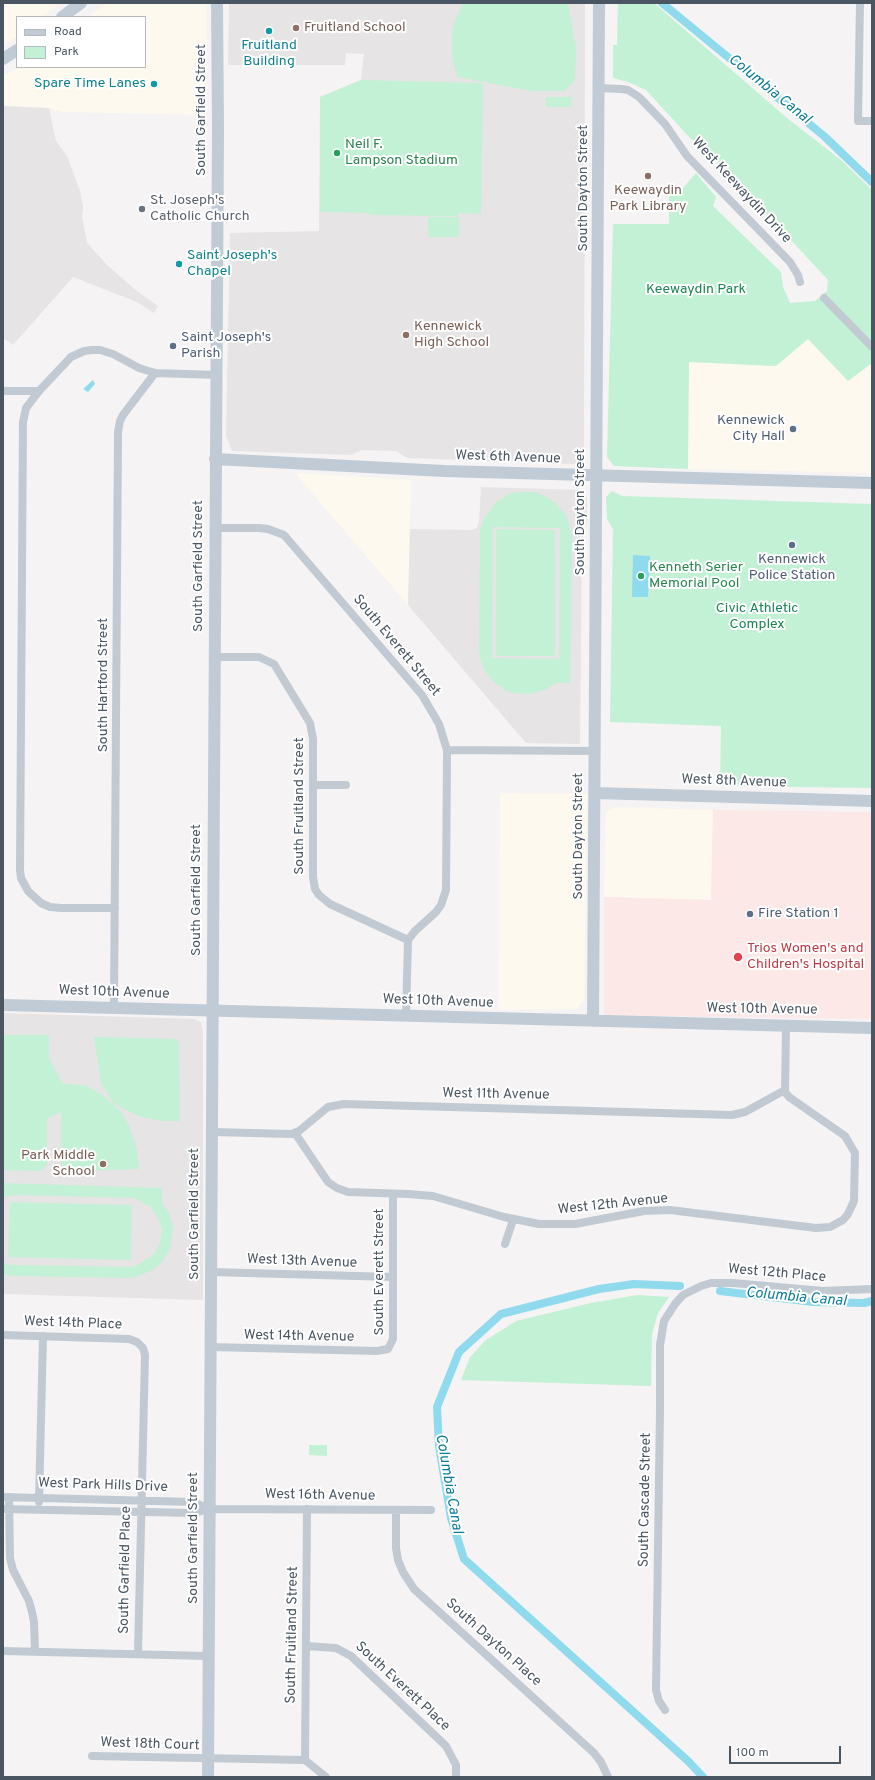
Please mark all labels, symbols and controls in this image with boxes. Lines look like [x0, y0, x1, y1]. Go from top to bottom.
legend [16, 16, 146, 68]
place label: Fruitland School [304, 20, 406, 36]
marker: Fruitland School [291, 23, 301, 33]
text: Road [54, 24, 82, 40]
marker: Fruitland Building [264, 26, 274, 36]
place label: Fruitland Building [241, 38, 297, 70]
text: Park [54, 44, 79, 60]
street label: South Garfield Street [194, 44, 210, 176]
water label: Columbia Canal [724, 51, 814, 129]
place label: Spare Time Lanes [34, 76, 146, 92]
marker: Spare Time Lanes [149, 79, 159, 89]
street label: South Dayton Street [576, 125, 592, 251]
street label: West Keewaydin Drive [688, 135, 794, 247]
place label: Neil F. Lampson Stadium [345, 137, 458, 170]
marker: Neil F. Lampson Stadium [332, 148, 342, 158]
marker: Keewaydin Park Library [643, 171, 653, 181]
place label: Keewaydin Park Library [609, 183, 687, 216]
place label: St. Joseph's Catholic Church [150, 193, 250, 226]
marker: St. Joseph's Catholic Church [137, 204, 147, 214]
place label: Saint Joseph's Chapel [187, 248, 277, 280]
marker: Saint Joseph's Chapel [174, 259, 184, 269]
park label: Keewaydin Park [646, 282, 746, 298]
place label: Kennewick High School [414, 319, 489, 352]
place label: Saint Joseph's Parish [181, 330, 271, 362]
marker: Kennewick High School [401, 330, 411, 340]
marker: Saint Joseph's Parish [168, 341, 178, 351]
place label: Kennewick City Hall [717, 413, 785, 446]
marker: Kennewick City Hall [788, 424, 798, 434]
street label: West 6th Avenue [455, 448, 561, 468]
street label: South Dayton Street [573, 449, 589, 575]
street label: South Garfield Street [191, 500, 207, 632]
marker: Kennewick Police Station [787, 540, 797, 550]
place label: Kennewick Police Station [749, 552, 835, 584]
place label: Kenneth Serier Memorial Pool [649, 560, 743, 592]
marker: Kenneth Serier Memorial Pool [636, 571, 646, 581]
street label: South Everett Street [349, 592, 443, 700]
park label: Civic Athletic Complex [716, 601, 798, 634]
street label: South Hartford Street [96, 618, 112, 752]
street label: South Fruitland Street [292, 737, 308, 875]
street label: West 8th Avenue [681, 772, 787, 792]
street label: South Dayton Street [571, 773, 587, 899]
street label: South Garfield Street [189, 824, 205, 956]
place label: Fire Station 1 [758, 906, 839, 922]
marker: Fire Station 1 [745, 909, 755, 919]
place label: Trios Women's and Children's Hospital [747, 941, 864, 974]
marker: Trios Women's and Children's Hospital [732, 951, 744, 963]
street label: West 10th Avenue [58, 983, 170, 1003]
street label: West 10th Avenue [382, 992, 494, 1012]
street label: West 10th Avenue [706, 1001, 818, 1019]
street label: West 11th Avenue [442, 1086, 550, 1104]
place label: Park Middle School [21, 1148, 95, 1180]
street label: South Garfield Street [187, 1148, 203, 1280]
marker: Park Middle School [98, 1159, 108, 1169]
street label: West 12th Avenue [557, 1191, 669, 1219]
street label: South Everett Street [372, 1208, 388, 1336]
street label: West 13th Avenue [247, 1252, 357, 1272]
street label: West 12th Place [727, 1261, 827, 1287]
water label: Columbia Canal [745, 1285, 847, 1311]
street label: West 14th Place [24, 1314, 122, 1334]
street label: West 14th Avenue [244, 1328, 354, 1346]
water label: Columbia Canal [430, 1433, 466, 1535]
street label: South Cascade Street [636, 1433, 656, 1567]
street label: South Garfield Street [186, 1472, 202, 1604]
street label: West Park Hills Drive [38, 1475, 168, 1497]
street label: West 16th Avenue [265, 1487, 375, 1505]
street label: South Garfield Place [116, 1506, 136, 1634]
street label: South Fruitland Street [283, 1566, 303, 1704]
street label: South Dayton Place [442, 1596, 544, 1690]
street label: South Everett Place [351, 1639, 453, 1735]
street label: West 18th Court [100, 1735, 200, 1755]
scale bar [731, 1738, 843, 1764]
text: 100 m [736, 1745, 769, 1761]

